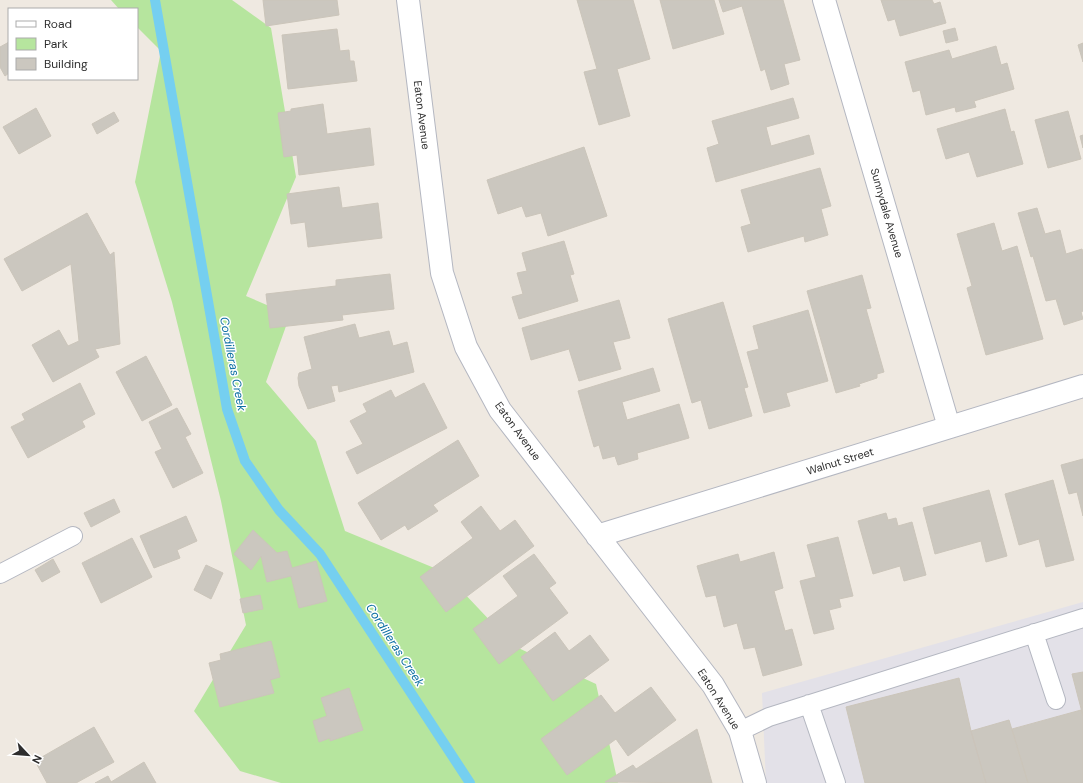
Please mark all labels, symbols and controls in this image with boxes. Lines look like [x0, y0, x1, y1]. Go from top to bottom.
legend [8, 8, 138, 80]
text: Road [44, 16, 72, 32]
text: Park [44, 36, 68, 52]
text: Building [44, 56, 88, 72]
street label: Eaton Avenue [411, 80, 433, 150]
street label: Sunnydale Avenue [868, 167, 906, 259]
water label: Cordilleras Creek [216, 315, 250, 413]
street label: Eaton Avenue [492, 399, 544, 463]
street label: Walnut Street [805, 444, 875, 478]
water label: Cordilleras Creek [362, 600, 428, 690]
street label: Eaton Avenue [695, 666, 743, 732]
north arrow [8, 735, 48, 775]
text: N [29, 753, 45, 766]

